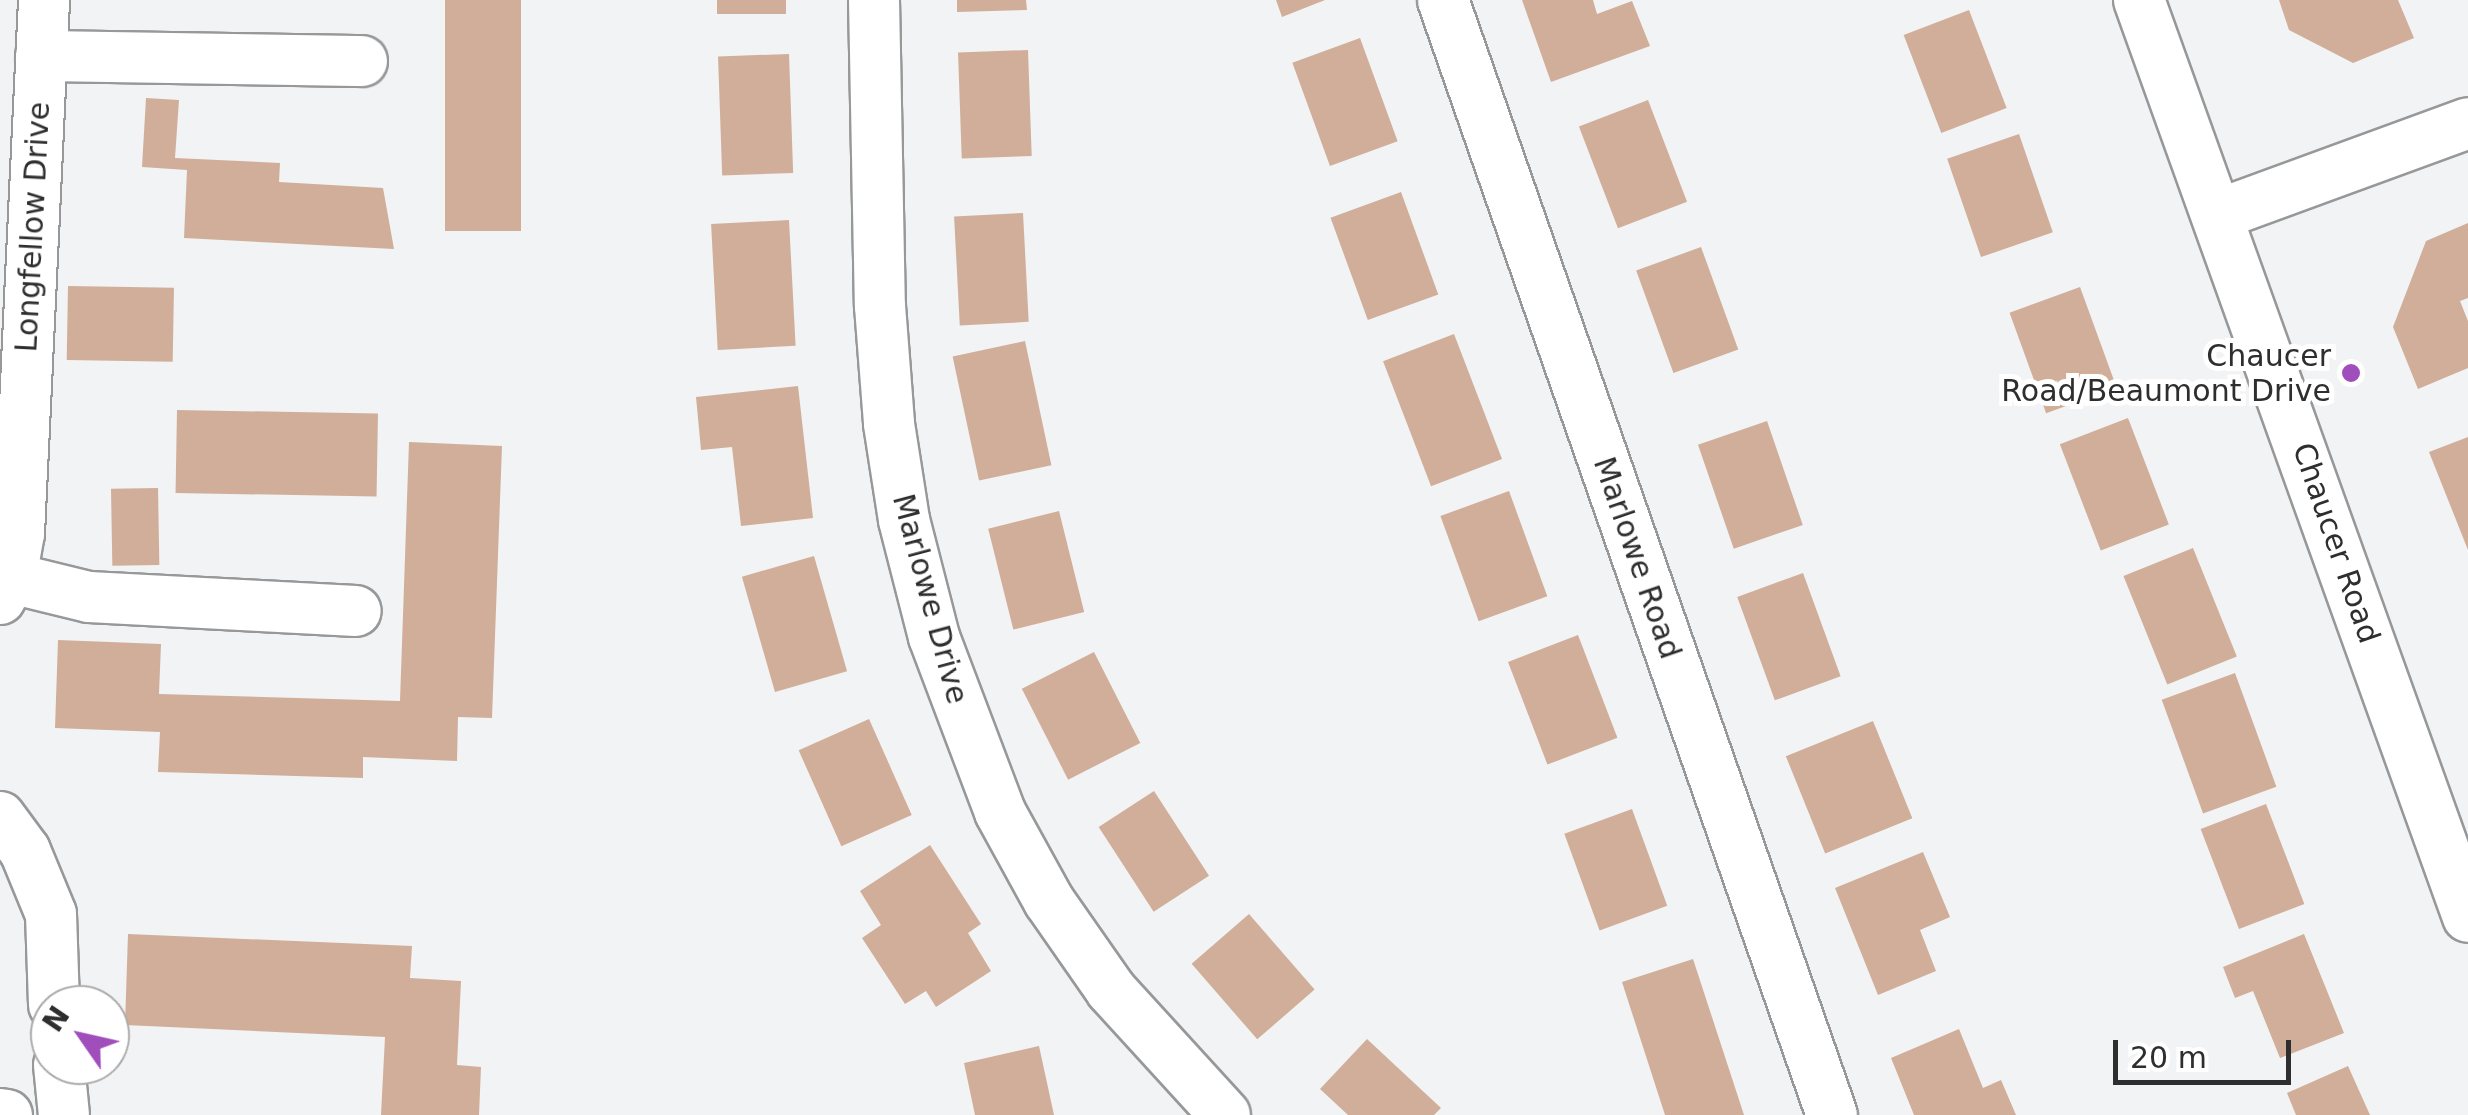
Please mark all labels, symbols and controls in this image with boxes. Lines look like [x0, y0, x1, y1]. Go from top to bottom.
street label: Longfellow Drive [8, 101, 58, 353]
place label: Chaucer Road/Beaumont Drive [2001, 338, 2331, 408]
marker: Chaucer Road/Beaumont Drive [2340, 362, 2362, 384]
street label: Chaucer Road [2285, 438, 2387, 648]
street label: Marlowe Road [1586, 452, 1688, 664]
street label: Marlowe Drive [885, 490, 975, 708]
north arrow [30, 985, 130, 1085]
text: N [36, 1000, 77, 1038]
scale bar [2118, 1020, 2296, 1082]
text: 20 m [2130, 1040, 2207, 1075]

